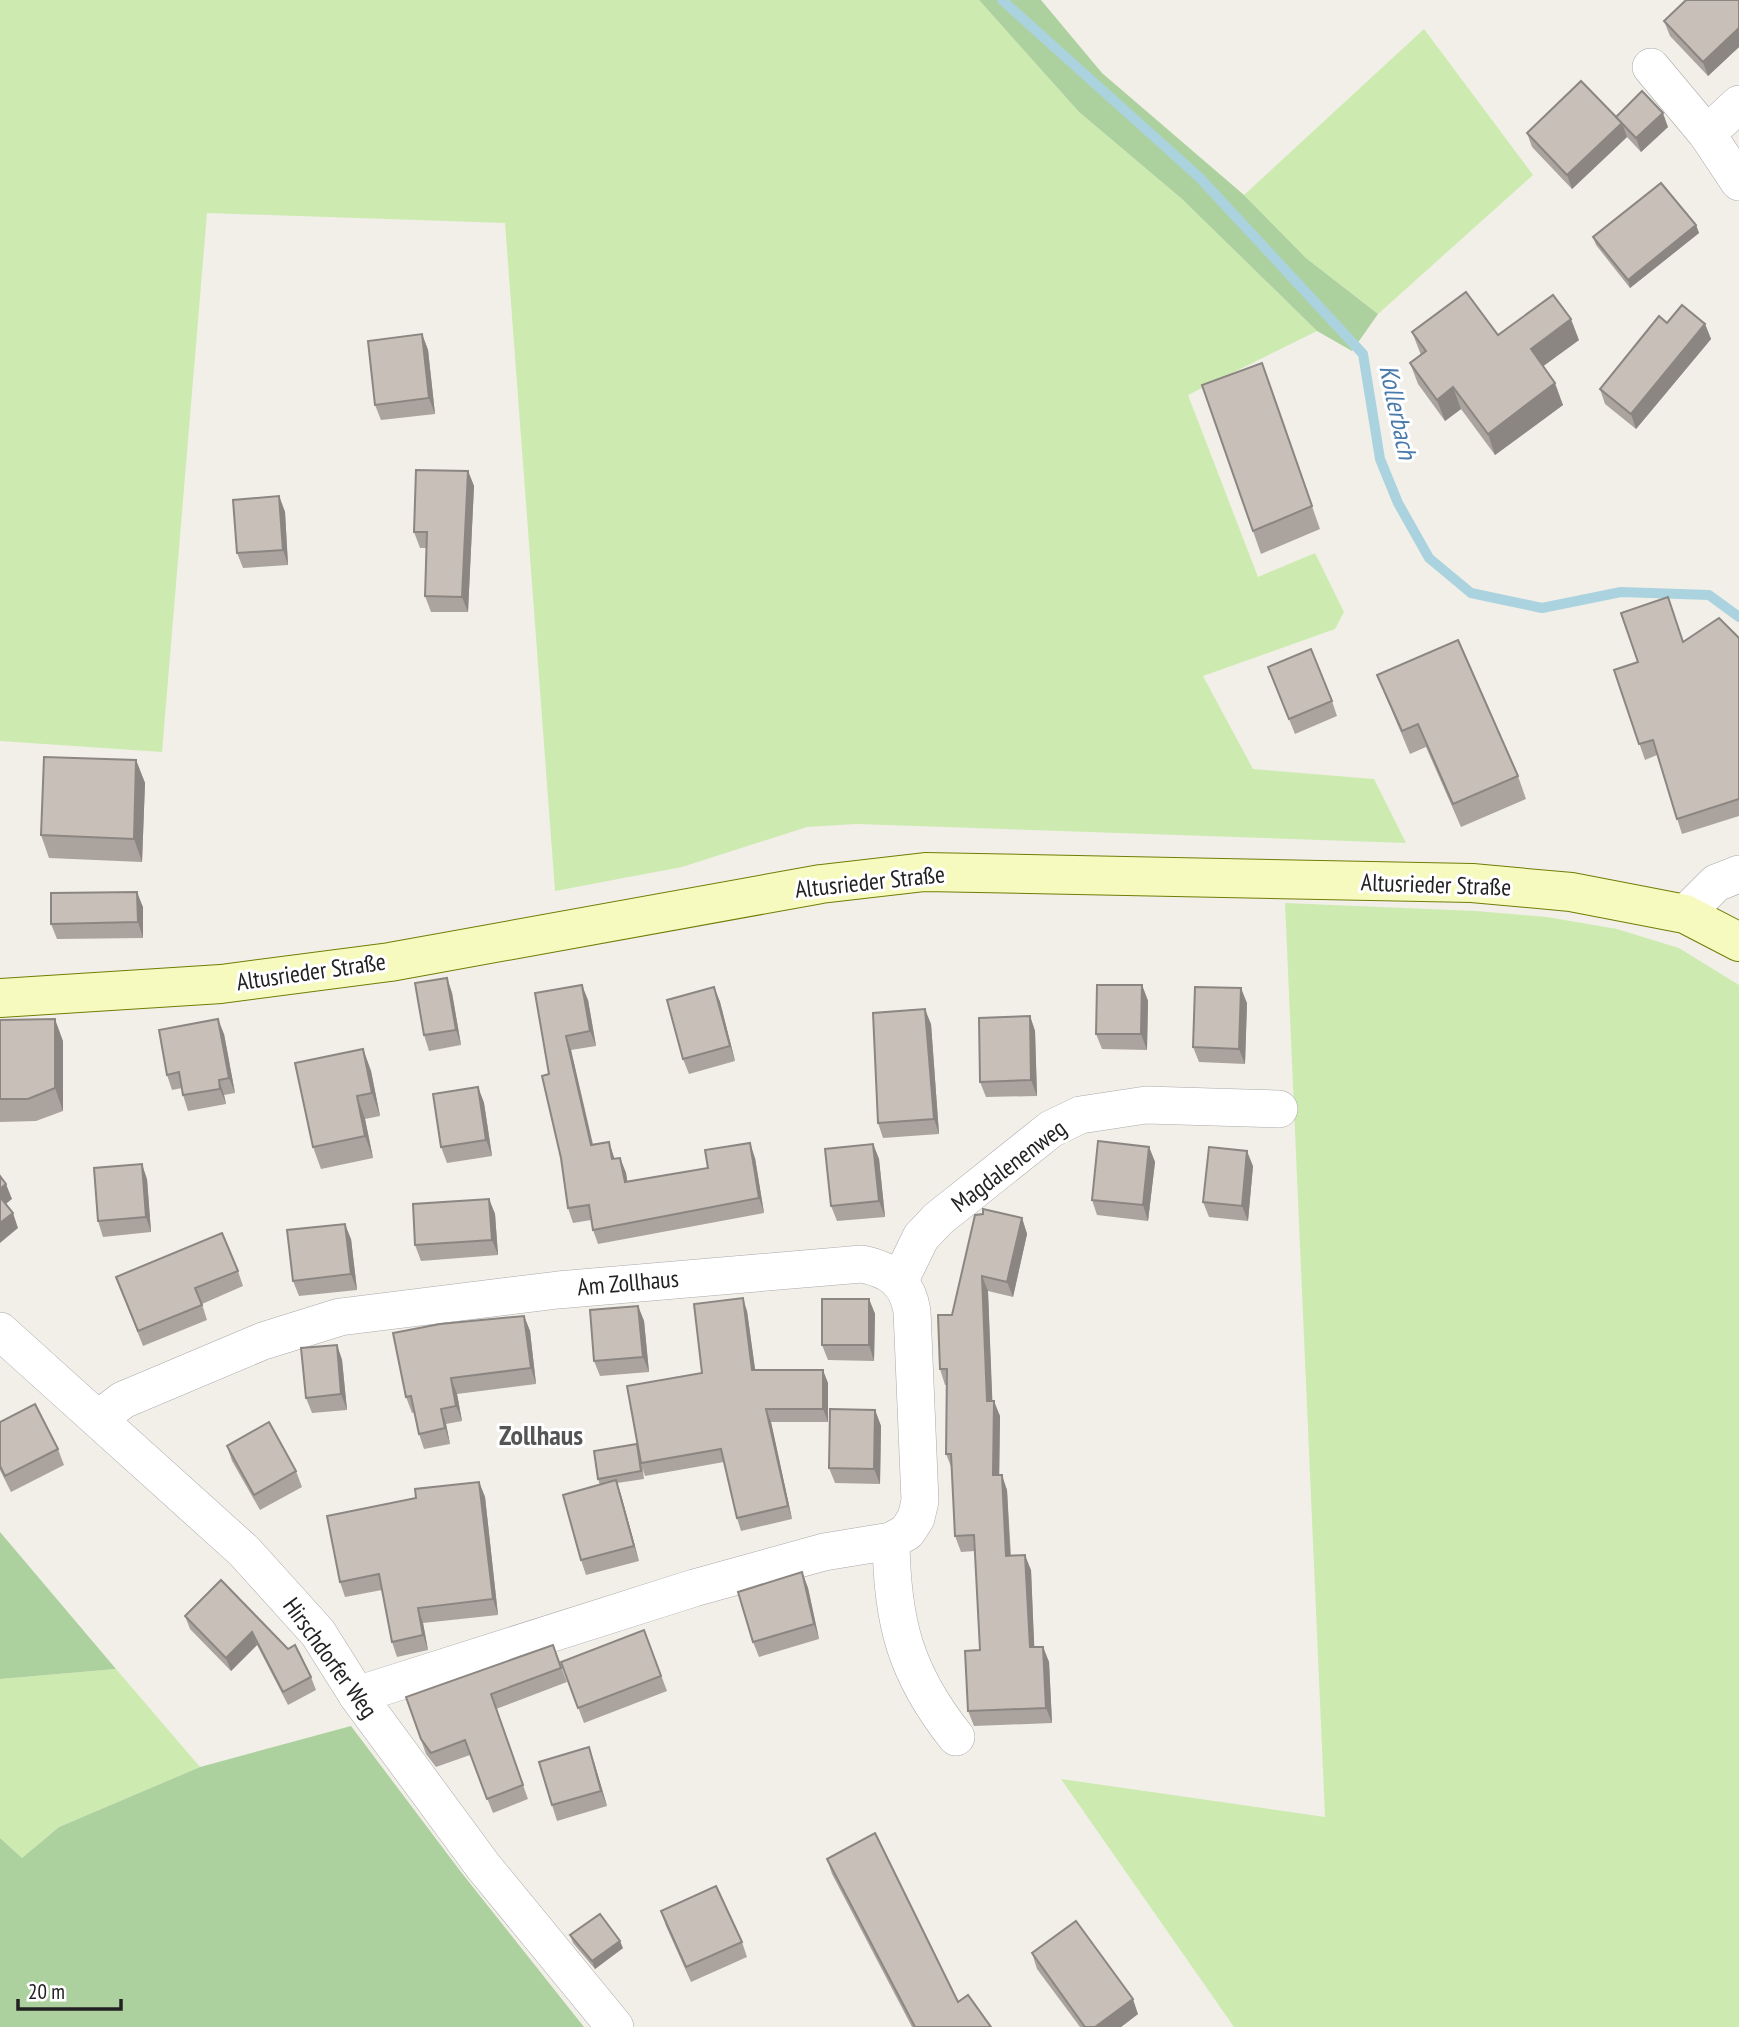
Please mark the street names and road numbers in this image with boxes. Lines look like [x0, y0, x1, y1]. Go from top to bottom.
street label: Altusrieder Straße [794, 858, 946, 905]
street label: Altusrieder Straße [1360, 866, 1512, 903]
street label: Altusrieder Straße [234, 946, 388, 997]
street label: Magdalenenweg [945, 1112, 1072, 1219]
street label: Am Zollhaus [576, 1263, 680, 1302]
street label: Hirschdorfer Weg [276, 1591, 385, 1724]

